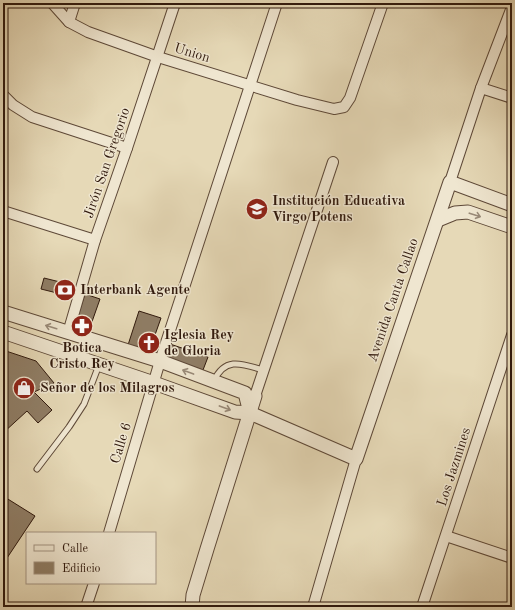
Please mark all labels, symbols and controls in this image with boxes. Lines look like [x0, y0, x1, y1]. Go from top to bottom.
street label: Union [172, 41, 212, 65]
street label: Jirón San Gregorio [82, 106, 132, 220]
place label: Institución Educativa Virgo Potens [272, 194, 405, 224]
school or university icon: Institución Educativa Virgo Potens [244, 196, 270, 222]
one-way arrow [469, 211, 481, 219]
street label: Avenida Canta Callao [365, 236, 421, 364]
bank icon: Interbank Agente [52, 277, 78, 303]
place label: Interbank Agente [80, 283, 190, 297]
pharmacy icon: Botica Cristo Rey [69, 313, 95, 339]
one-way arrow [45, 323, 58, 330]
place label: Iglesia Rey de Gloria [164, 328, 234, 358]
church icon: Iglesia Rey de Gloria [136, 330, 162, 356]
place label: Botica Cristo Rey [49, 341, 115, 371]
one-way arrow [183, 367, 195, 375]
shop icon: Señor de los Milagros [11, 375, 37, 401]
place label: Señor de los Milagros [40, 381, 174, 395]
one-way arrow [219, 405, 232, 412]
street label: Calle 6 [108, 421, 134, 465]
street label: Los Jazmines [435, 426, 473, 508]
legend [26, 532, 156, 584]
text: Calle [62, 543, 88, 555]
text: Edificio [62, 563, 101, 575]

